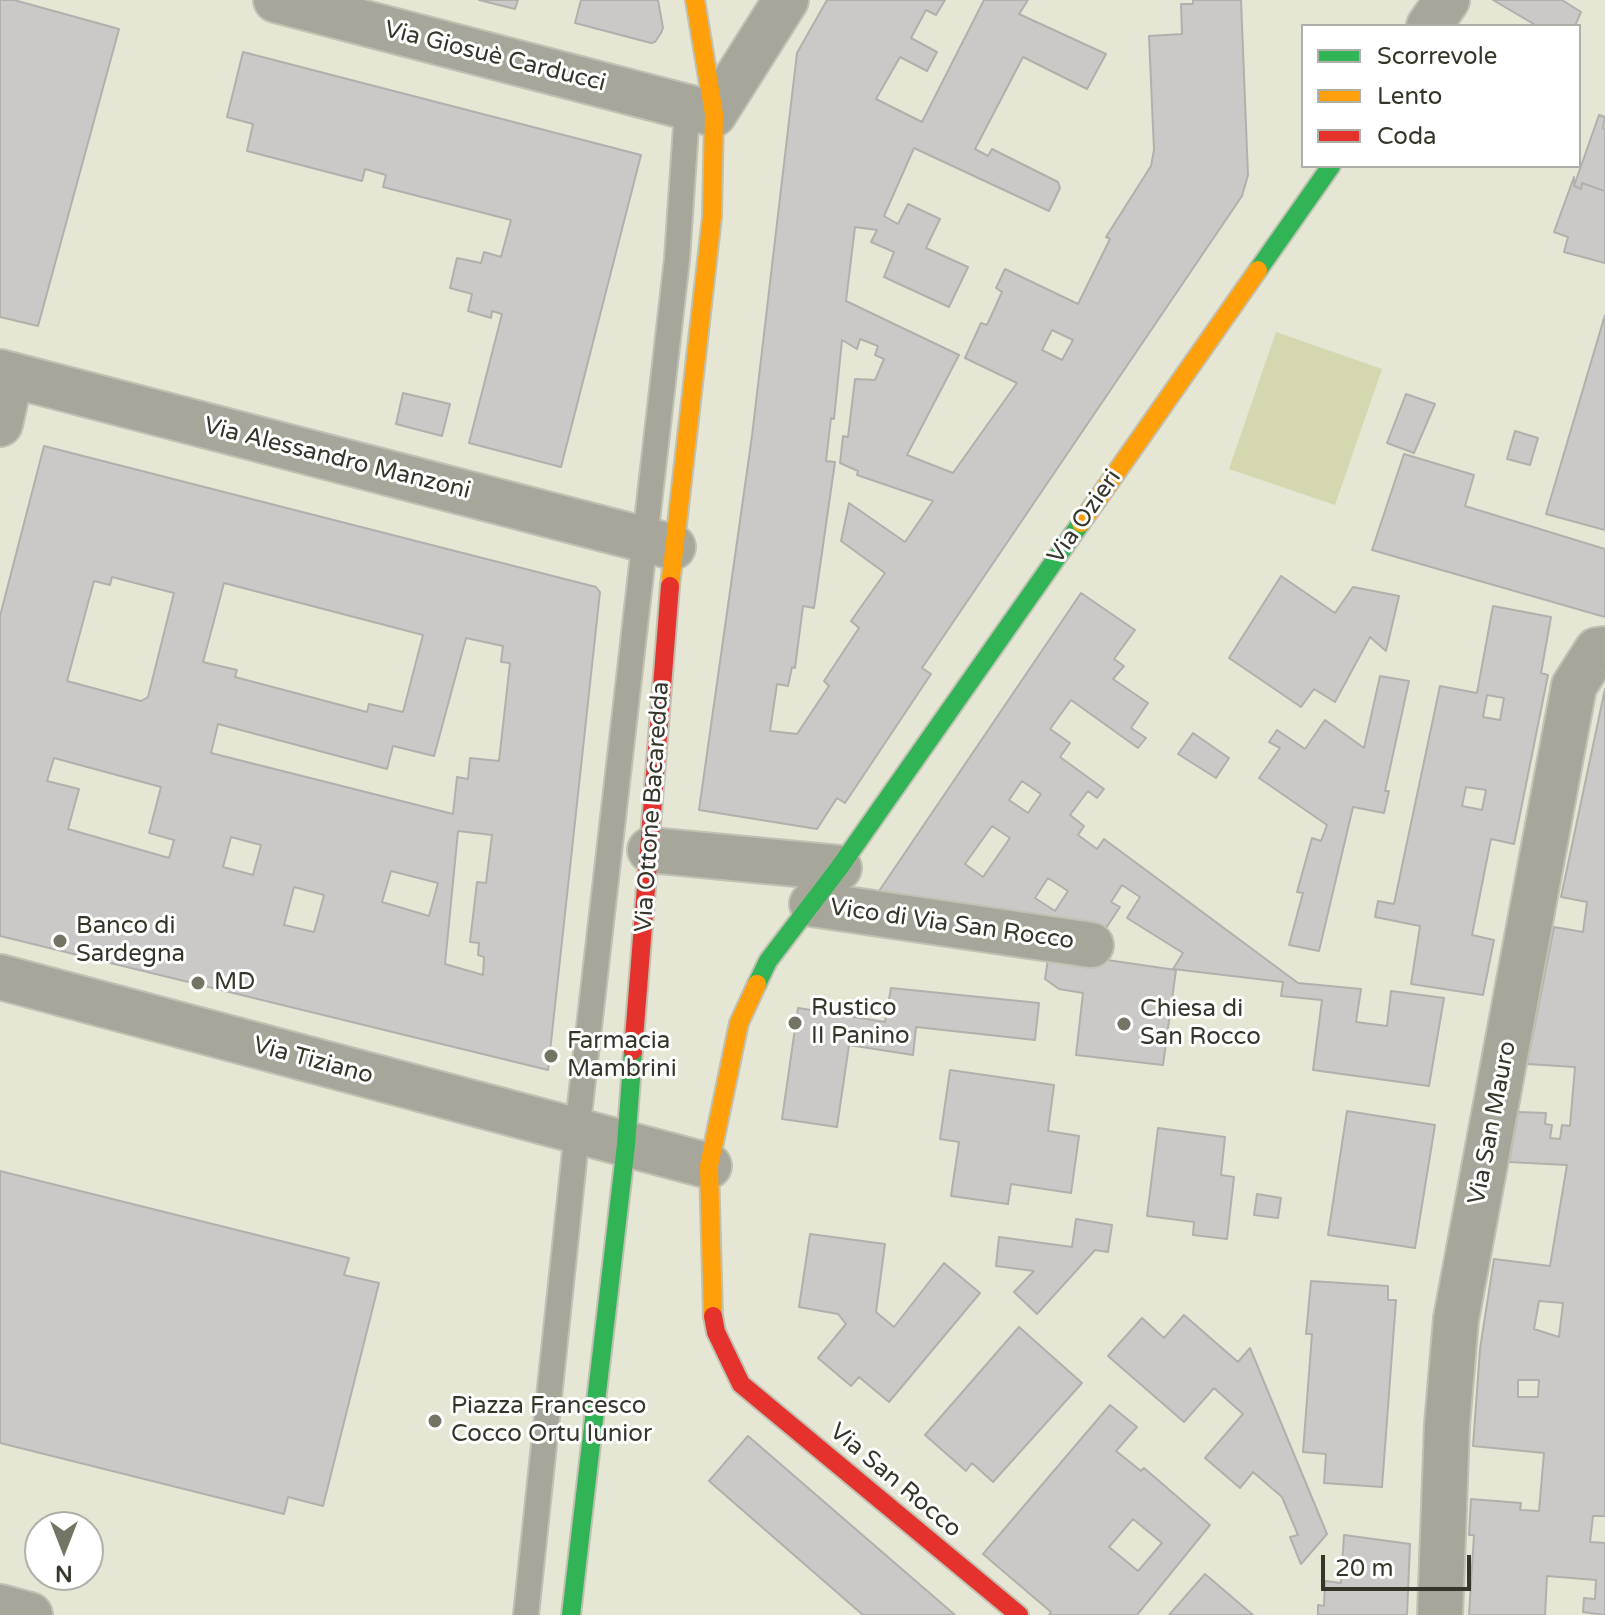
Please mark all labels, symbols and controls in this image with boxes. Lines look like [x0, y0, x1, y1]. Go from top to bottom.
street label: Via Giosuè Carducci [381, 16, 609, 98]
legend [1301, 24, 1581, 168]
text: Scorrevole [1377, 42, 1497, 71]
text: Lento [1377, 82, 1442, 111]
text: Coda [1377, 122, 1437, 151]
street label: Via Alessandro Manzoni [201, 412, 473, 506]
street label: Via Ozieri [1042, 464, 1128, 570]
street label: Via Ottone Bacaredda [630, 681, 676, 933]
street label: Vico di Via San Rocco [828, 894, 1076, 956]
place label: Banco di Sardegna [76, 913, 185, 969]
marker: Banco di Sardegna [51, 932, 69, 950]
place label: MD [214, 969, 255, 997]
marker: MD [189, 974, 207, 992]
place label: Rustico II Panino [811, 995, 910, 1051]
place label: Chiesa di San Rocco [1140, 996, 1261, 1052]
marker: Rustico II Panino [786, 1014, 804, 1032]
marker: Chiesa di San Rocco [1115, 1015, 1133, 1033]
place label: Farmacia Mambrini [567, 1028, 677, 1084]
street label: Via Tiziano [250, 1031, 376, 1091]
street label: Via San Mauro [1463, 1039, 1523, 1207]
marker: Farmacia Mambrini [542, 1047, 560, 1065]
place label: Piazza Francesco Cocco Ortu Iunior [451, 1393, 652, 1449]
marker: Piazza Francesco Cocco Ortu Iunior [426, 1412, 444, 1430]
street label: Via San Rocco [823, 1418, 967, 1544]
north arrow [24, 1511, 104, 1591]
scale bar [1325, 1539, 1475, 1589]
text: 20 m [1335, 1554, 1393, 1583]
text: N [55, 1560, 73, 1586]

